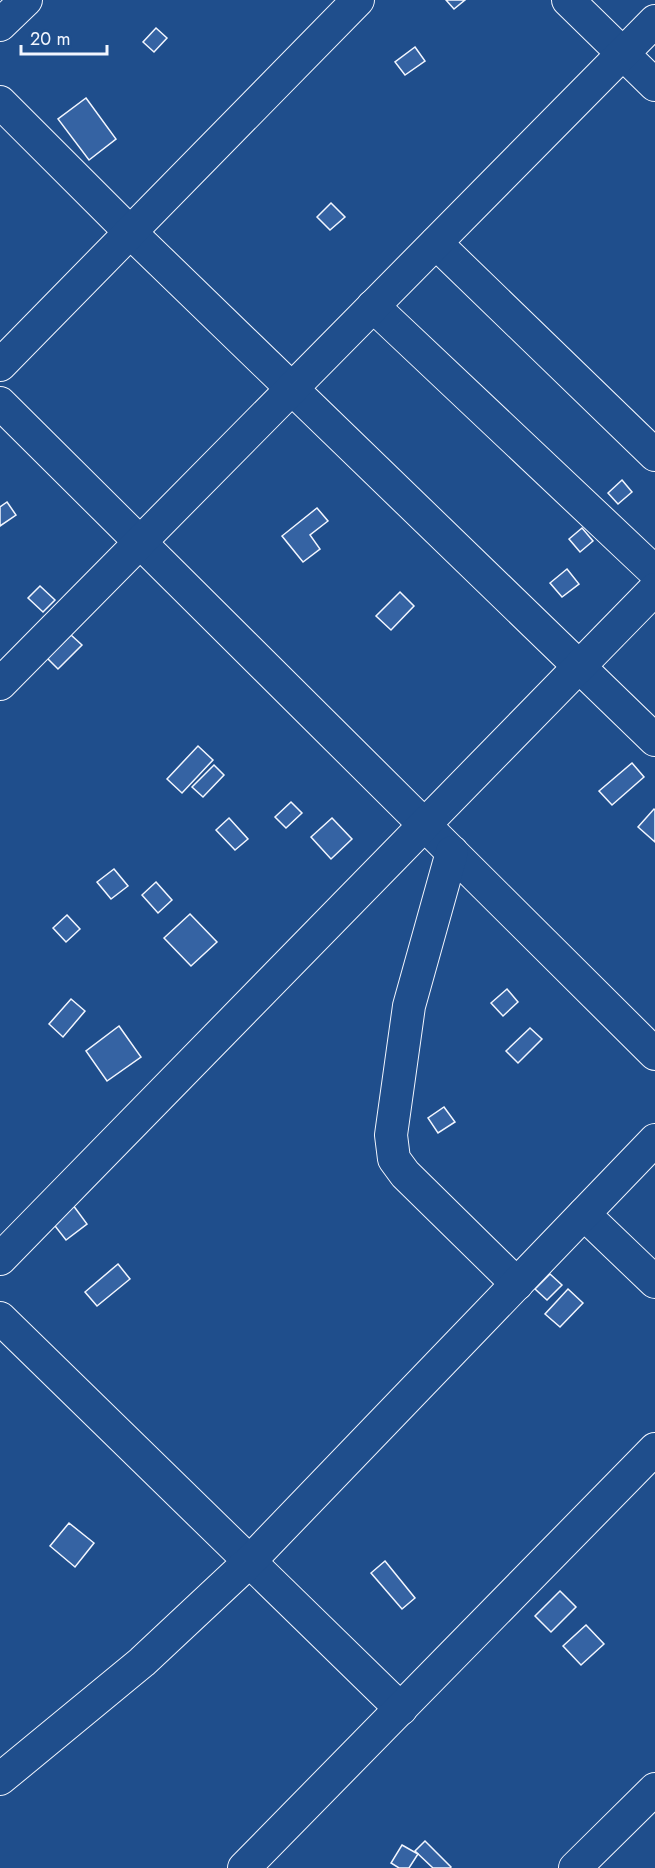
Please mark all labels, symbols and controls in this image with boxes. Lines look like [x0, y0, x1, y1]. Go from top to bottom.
scale bar [21, 18, 106, 56]
text: 20 m [30, 26, 70, 52]

